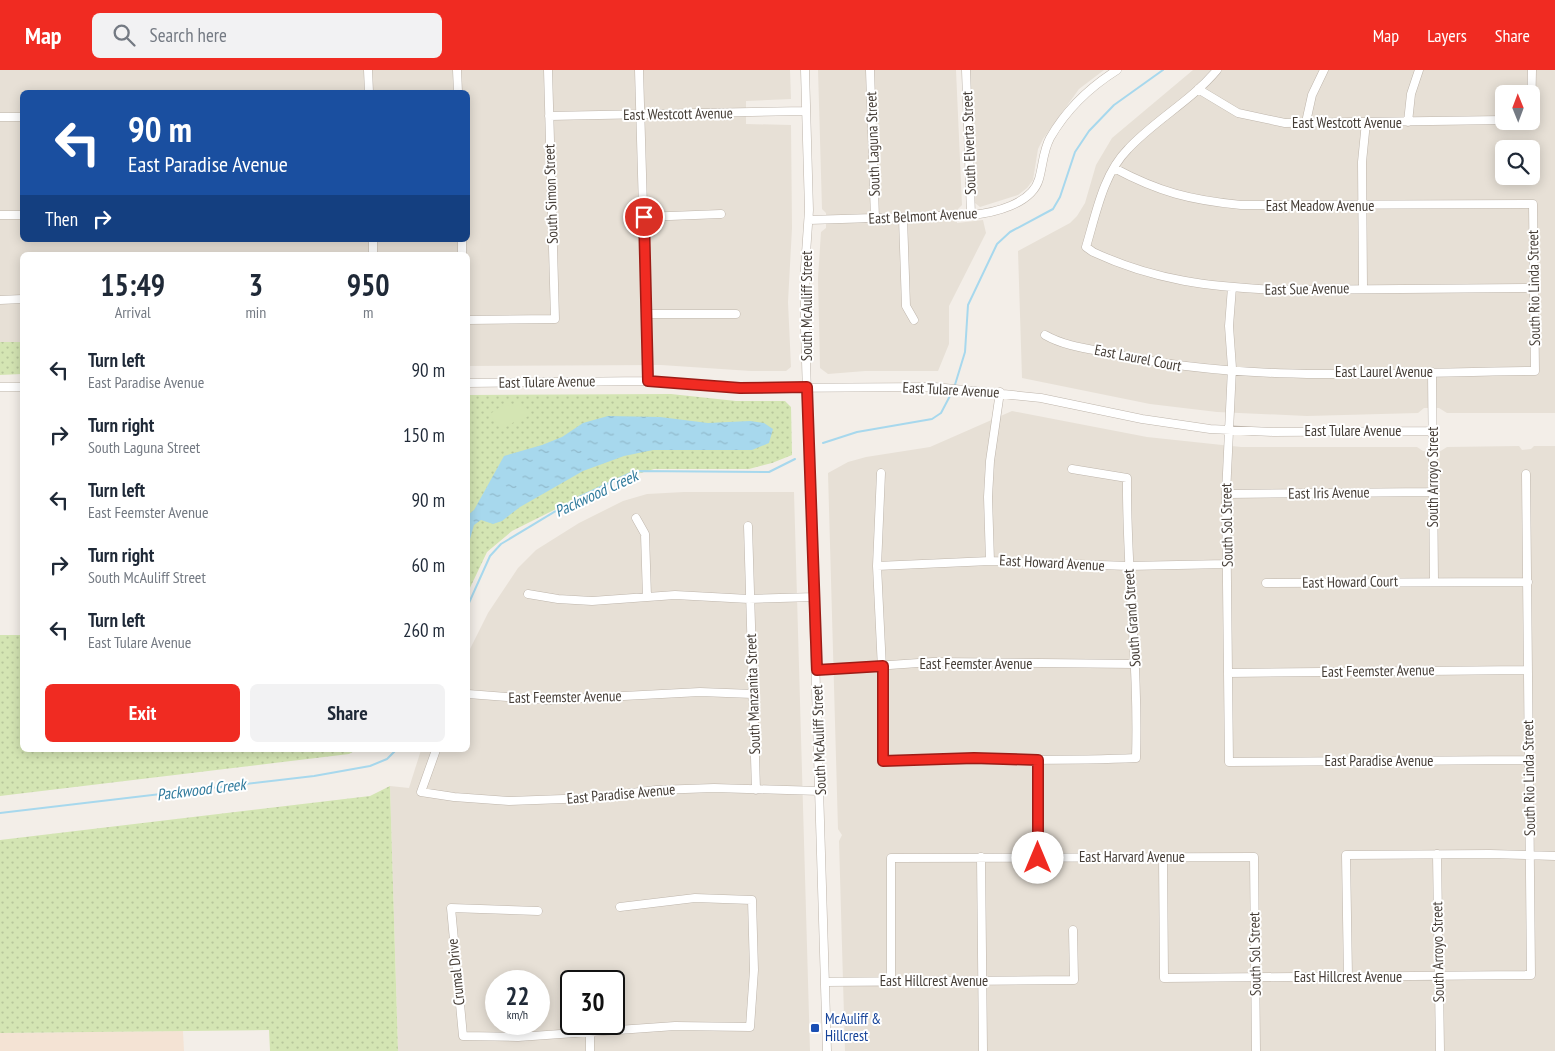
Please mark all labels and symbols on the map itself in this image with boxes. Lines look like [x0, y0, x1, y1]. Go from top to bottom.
north arrow [1495, 85, 1540, 130]
street label: South Laguna Street [861, 91, 884, 197]
street label: South Elverta Street [957, 91, 980, 195]
street label: East Westcott Avenue [623, 103, 733, 124]
street label: East Westcott Avenue [1292, 113, 1402, 132]
street label: South Simon Street [539, 144, 562, 244]
pin [623, 196, 665, 238]
street label: East Meadow Avenue [1266, 196, 1374, 215]
street label: East Belmont Avenue [868, 203, 978, 228]
street label: South Rio Linda Street [1523, 230, 1544, 346]
street label: South McAuliff Street [797, 251, 816, 361]
street label: East Sue Avenue [1265, 278, 1349, 299]
street label: East Laurel Court [1093, 340, 1183, 375]
street label: East Laurel Avenue [1335, 362, 1433, 381]
street label: East Tulare Avenue [498, 371, 596, 392]
street label: East Tulare Avenue [902, 377, 1000, 402]
street label: East Tulare Avenue [1305, 421, 1401, 440]
street label: South Arroyo Street [1423, 427, 1442, 527]
water label: Packwood Creek [551, 464, 642, 521]
street label: East Iris Avenue [1288, 482, 1370, 503]
street label: South Sol Street [1216, 483, 1237, 567]
street label: East Howard Avenue [999, 550, 1105, 575]
street label: South Grand Street [1119, 568, 1144, 668]
street label: East Howard Court [1302, 571, 1398, 592]
street label: South Manzanita Street [741, 633, 764, 755]
street label: East Feemster Avenue [919, 654, 1033, 673]
street label: East Feemster Avenue [1321, 660, 1435, 681]
street label: South McAuliff Street [807, 684, 830, 796]
street label: East Feemster Avenue [508, 686, 622, 707]
street label: South Rio Linda Street [1518, 720, 1539, 836]
street label: East Paradise Avenue [1324, 751, 1434, 770]
water label: Packwood Creek [155, 773, 248, 804]
street label: East Paradise Avenue [566, 779, 676, 808]
position arrow [1011, 831, 1063, 883]
street label: East Harvard Avenue [1079, 847, 1185, 866]
street label: South Arroyo Street [1427, 901, 1448, 1003]
street label: South Sol Street [1244, 912, 1265, 996]
street label: Crumal Drive [443, 938, 468, 1006]
street label: East Hillcrest Avenue [1294, 967, 1402, 986]
speed limit sign: 30 [560, 970, 625, 1035]
street label: East Hillcrest Avenue [880, 971, 988, 990]
place label: McAuliff & Hillcrest [825, 1009, 881, 1045]
marker: McAuliff & Hillcrest [809, 1022, 821, 1034]

